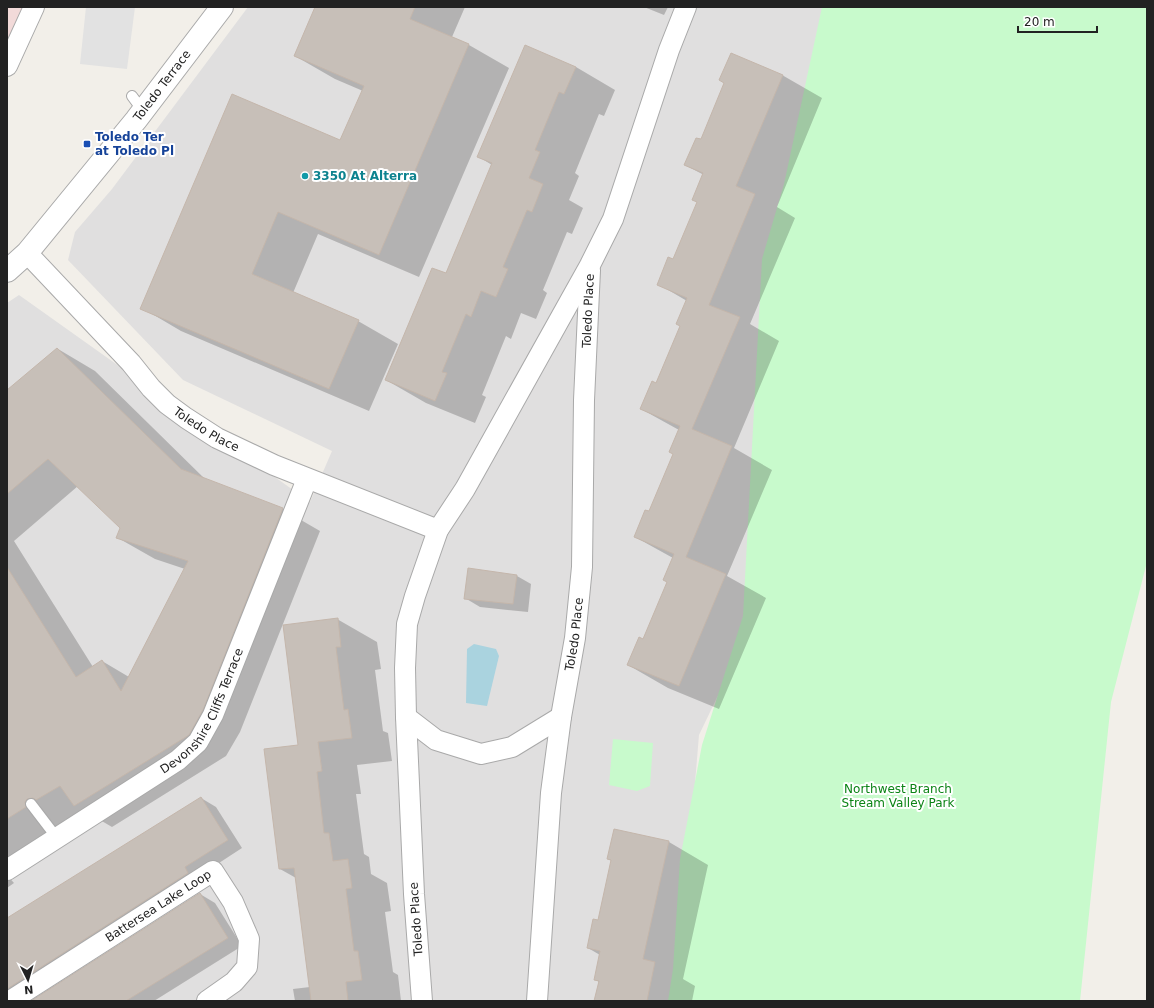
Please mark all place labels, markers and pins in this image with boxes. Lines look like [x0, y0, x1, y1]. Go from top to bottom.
place label: Toledo Ter at Toledo Pl [95, 130, 174, 158]
marker: Toledo Ter at Toledo Pl [82, 139, 92, 149]
place label: 3350 At Alterra [313, 169, 417, 183]
marker: 3350 At Alterra [300, 171, 310, 181]

